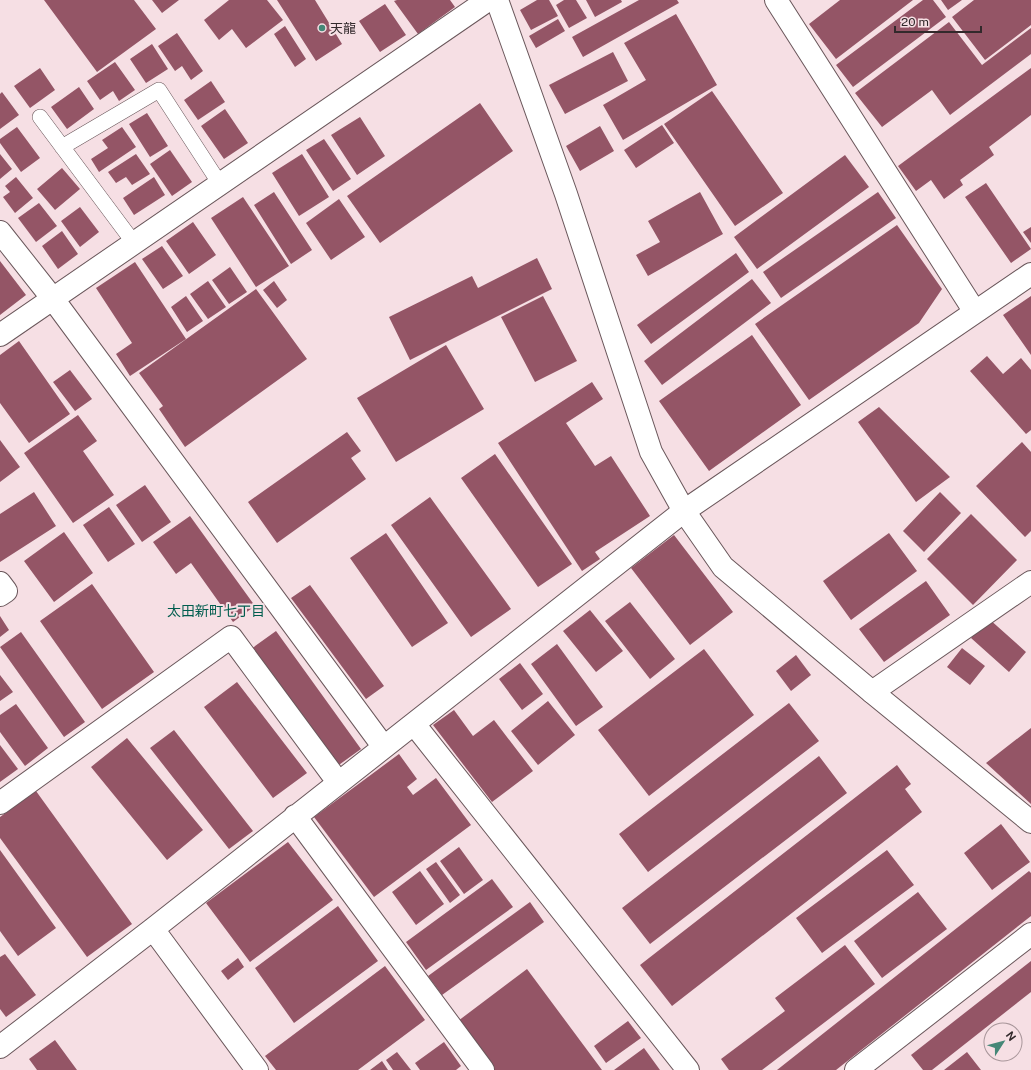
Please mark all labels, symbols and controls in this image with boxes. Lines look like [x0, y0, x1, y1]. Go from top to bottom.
scale bar [895, 8, 981, 34]
text: 20 m [901, 15, 929, 29]
place label: 天龍 [330, 21, 356, 36]
marker: 天龍 [317, 23, 327, 33]
district label: 太田新町七丁目 [167, 603, 265, 619]
north arrow [983, 1022, 1023, 1062]
text: N [1004, 1029, 1018, 1043]

